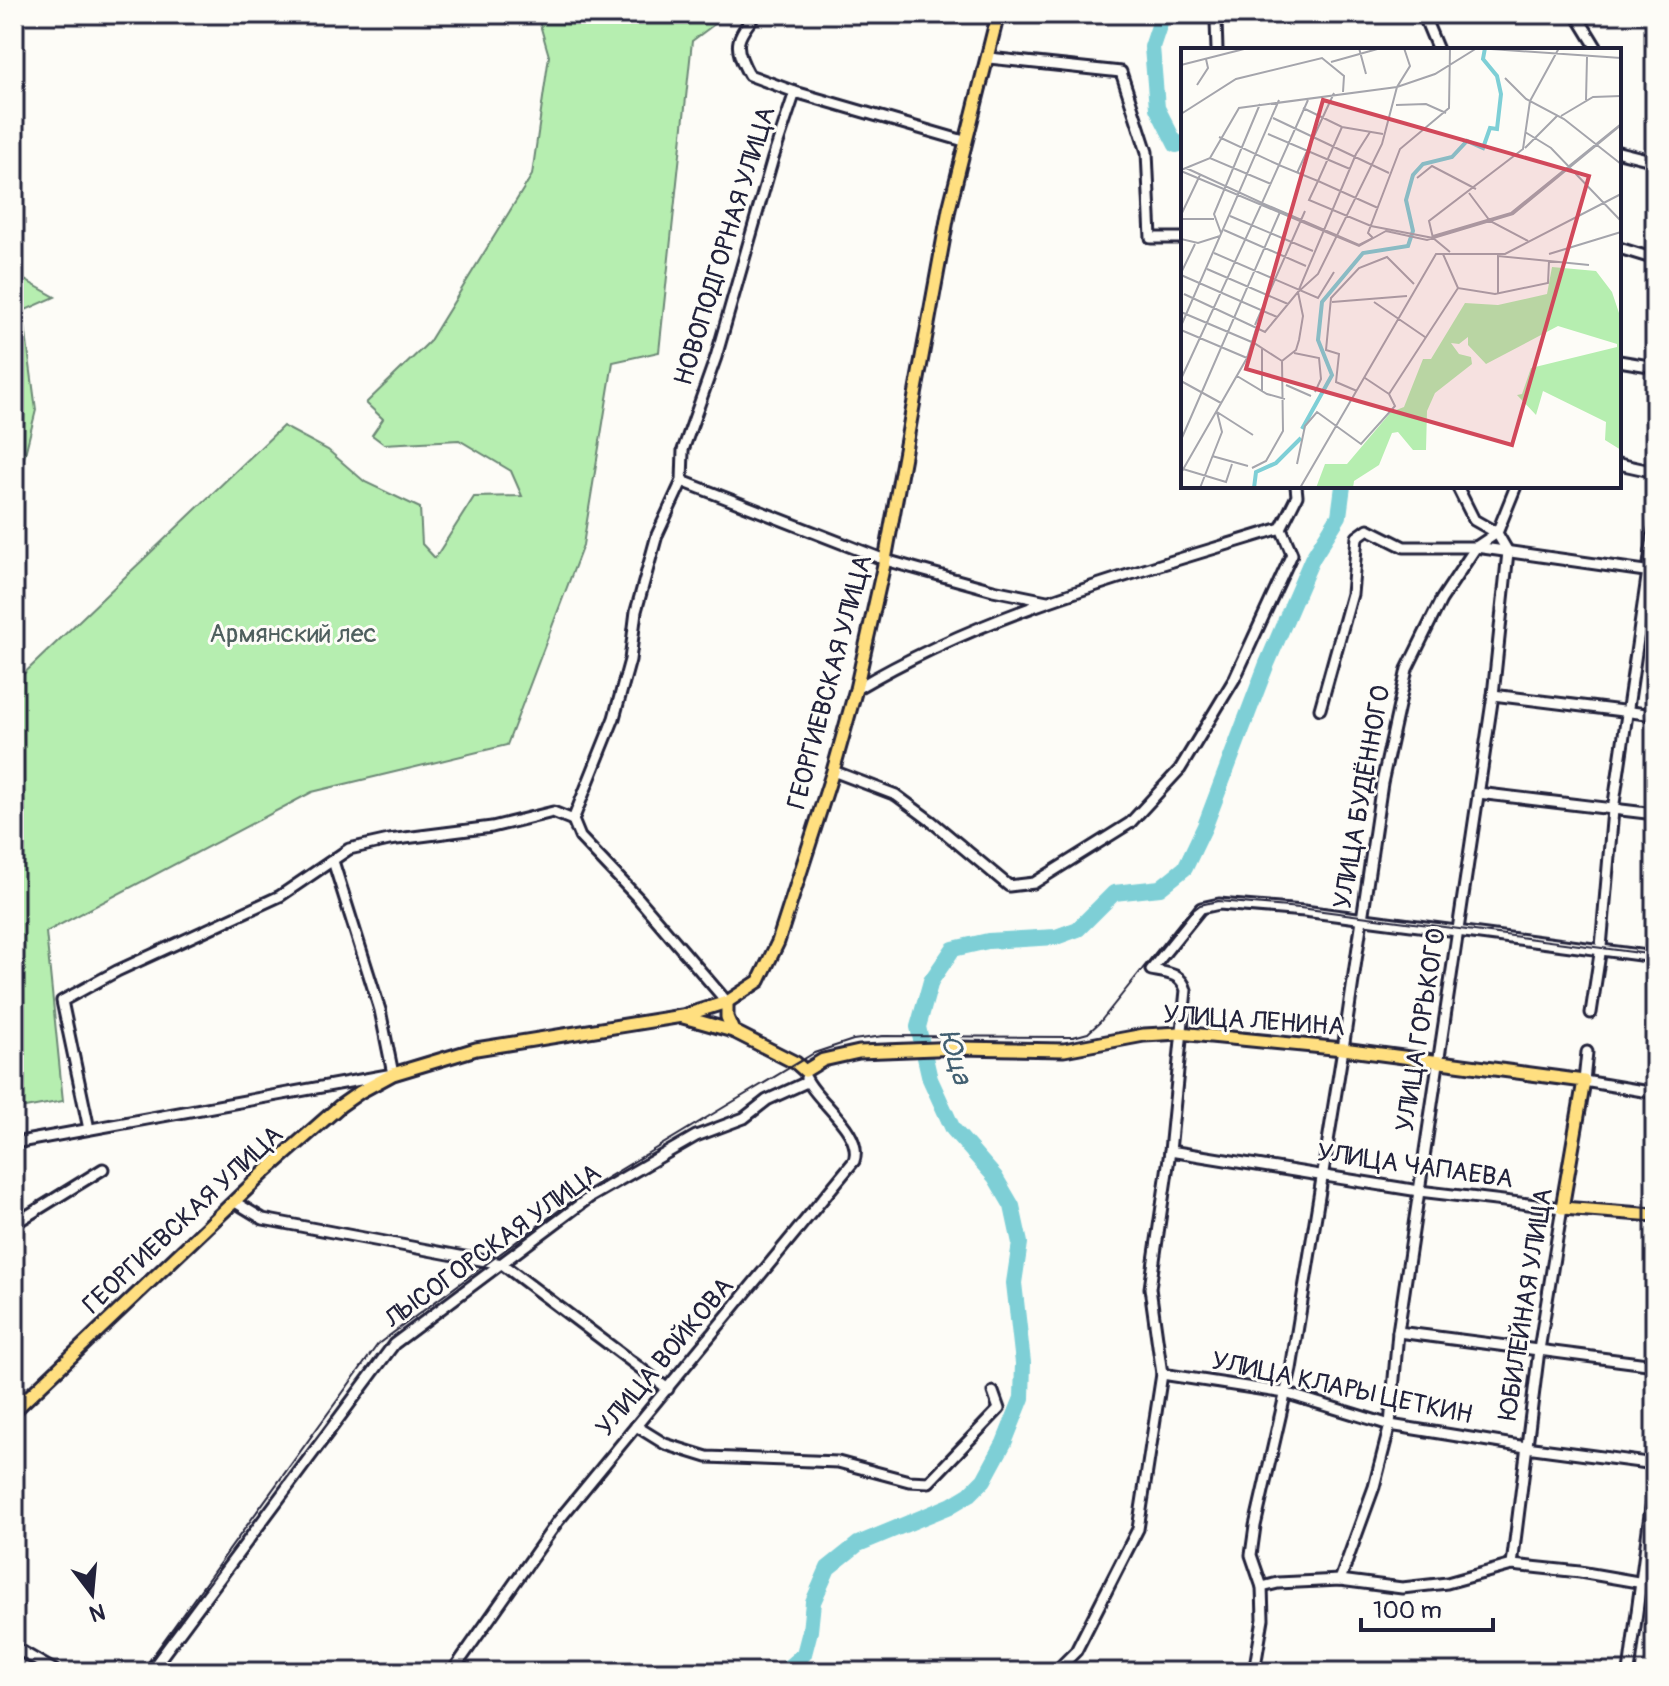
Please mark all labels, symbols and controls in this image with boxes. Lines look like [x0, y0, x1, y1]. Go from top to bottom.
inset map [1181, 48, 1621, 488]
street label: НОВОПОДГОРНАЯ УЛИЦА [667, 103, 783, 389]
street label: ГЕОРГИЕВСКАЯ УЛИЦА [781, 551, 879, 813]
park label: Армянский лес [209, 618, 377, 650]
street label: УЛИЦА БУДЁННОГО [1327, 683, 1397, 911]
street label: УЛИЦА ГОРЬКОГО [1389, 926, 1453, 1134]
street label: УЛИЦА ЛЕНИНА [1162, 999, 1346, 1043]
water label: Юца [931, 1026, 980, 1090]
street label: ГЕОРГИЕВСКАЯ УЛИЦА [76, 1119, 290, 1321]
street label: УЛИЦА ЧАПАЕВА [1315, 1136, 1515, 1196]
street label: ЛЫСОГОРСКАЯ УЛИЦА [378, 1157, 607, 1336]
street label: ЮБИЛЕЙНАЯ УЛИЦА [1492, 1186, 1560, 1422]
street label: УЛИЦА ВОЙКОВА [589, 1271, 741, 1443]
street label: УЛИЦА КЛАРЫ ЦЕТКИН [1209, 1345, 1475, 1431]
north arrow [52, 1554, 132, 1634]
scale bar [1361, 1582, 1493, 1632]
text: 100 m [1373, 1596, 1442, 1625]
text: N [86, 1597, 108, 1628]

